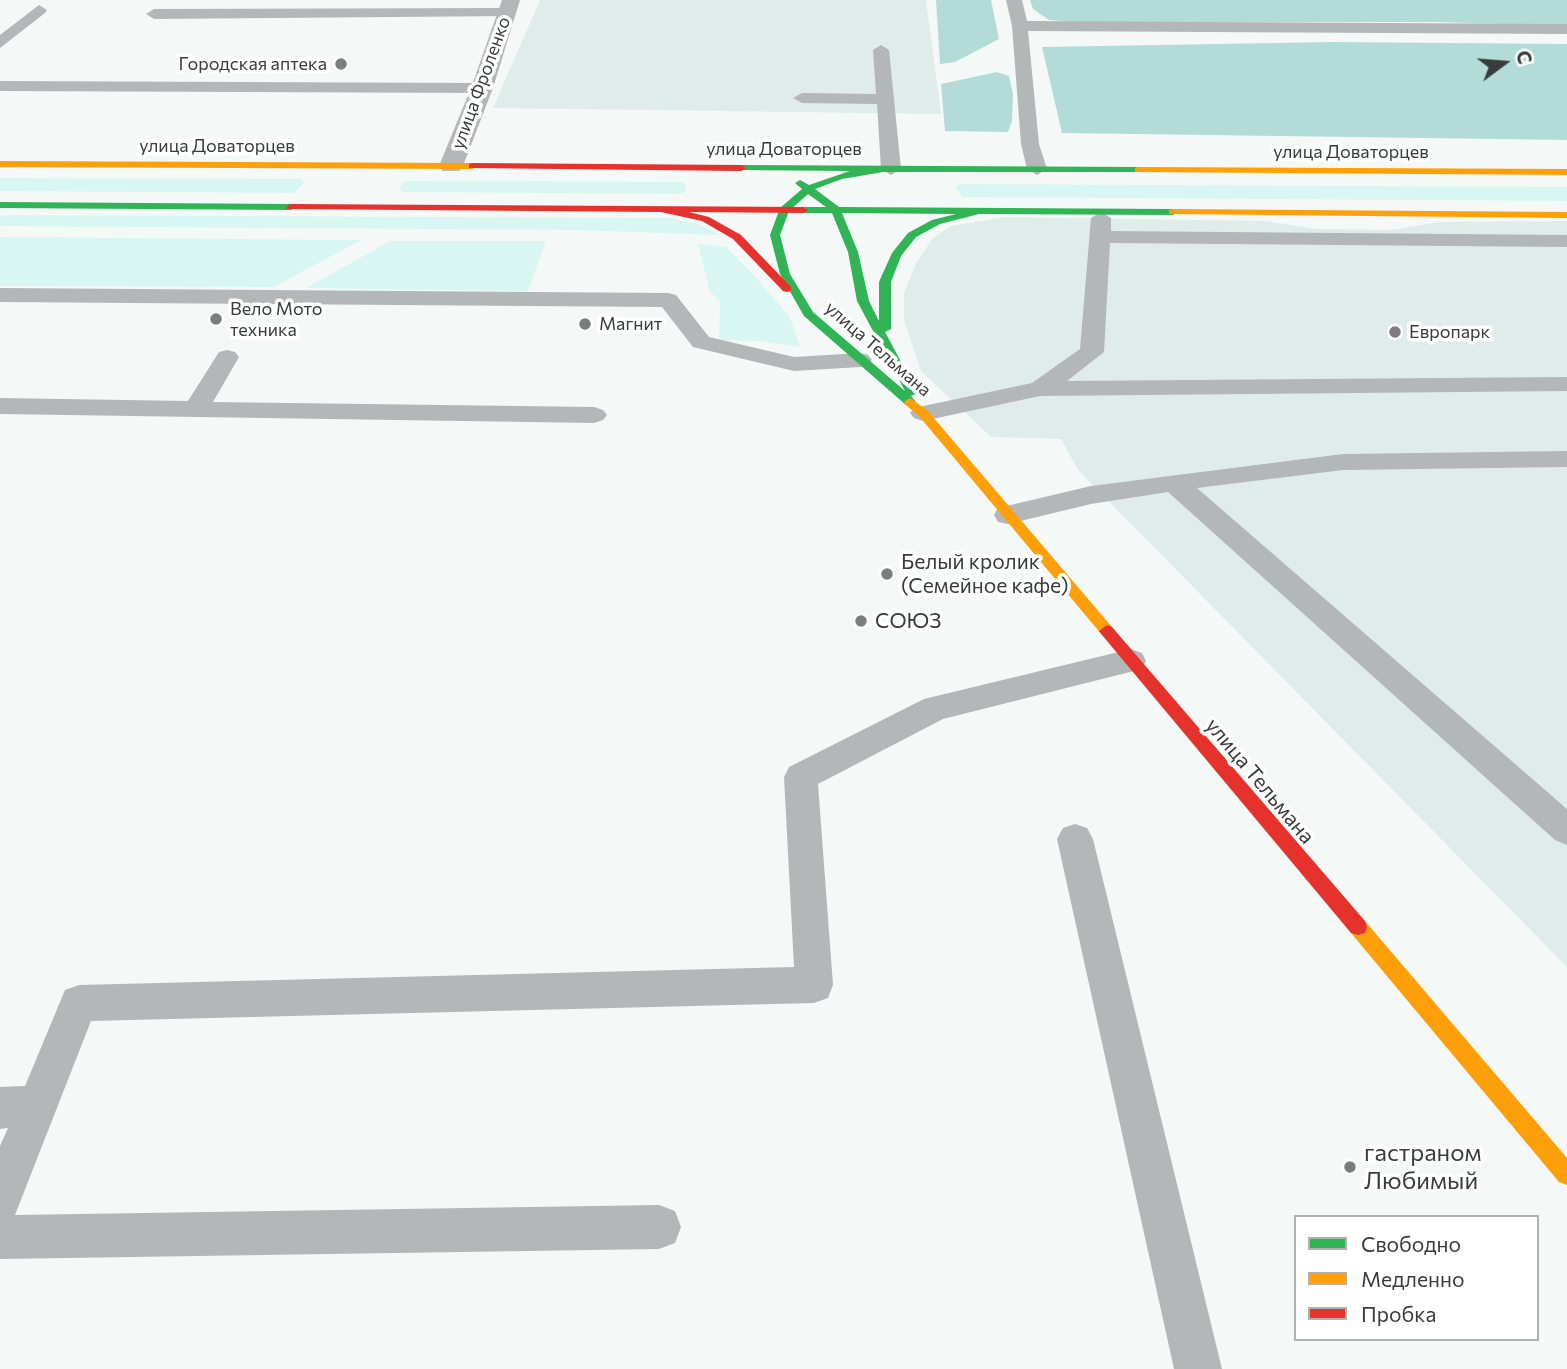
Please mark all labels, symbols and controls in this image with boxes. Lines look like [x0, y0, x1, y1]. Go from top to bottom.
street label: улица Фроленко [447, 14, 515, 152]
north arrow [1469, 28, 1539, 98]
text: С [1512, 48, 1538, 66]
place label: Городская аптека [179, 53, 327, 75]
marker: Городская аптека [333, 56, 349, 72]
street label: улица Доваторцев [139, 135, 295, 157]
street label: улица Доваторцев [706, 138, 862, 160]
street label: улица Доваторцев [1273, 141, 1429, 163]
street label: улица Тельмана [820, 297, 936, 401]
place label: Вело Мото техника [230, 298, 323, 340]
marker: Вело Мото техника [208, 311, 224, 327]
place label: Магнит [599, 313, 662, 335]
marker: Магнит [577, 316, 593, 332]
place label: Европарк [1409, 321, 1490, 343]
marker: Европарк [1387, 324, 1403, 340]
place label: Белый кролик (Семейное кафе) [901, 549, 1069, 599]
marker: Белый кролик (Семейное кафе) [879, 566, 895, 582]
place label: СОЮЗ [875, 608, 941, 634]
marker: СОЮЗ [853, 613, 869, 629]
street label: улица Тельмана [1200, 713, 1320, 849]
place label: гастраном Любимый [1364, 1139, 1482, 1195]
marker: гастраном Любимый [1342, 1159, 1358, 1175]
legend [1294, 1215, 1539, 1341]
text: Свободно [1361, 1231, 1461, 1256]
text: Медленно [1361, 1266, 1465, 1291]
text: Пробка [1361, 1301, 1436, 1326]

